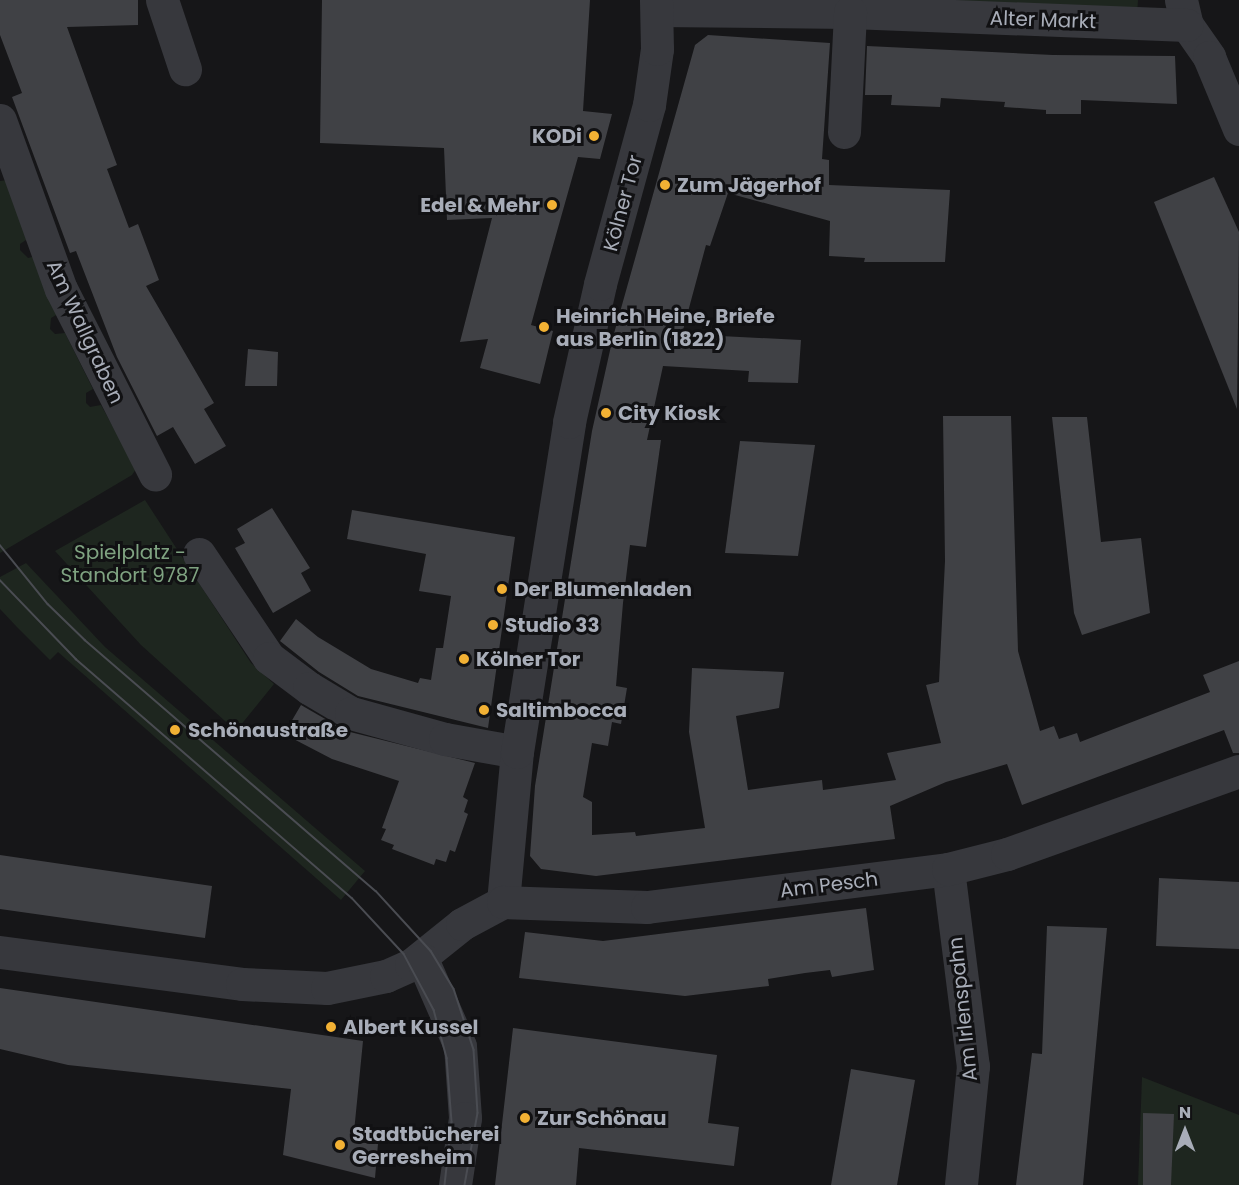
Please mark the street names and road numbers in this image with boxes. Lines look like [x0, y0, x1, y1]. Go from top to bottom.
street label: Alter Markt [989, 6, 1097, 34]
street label: Kölner Tor [599, 152, 647, 254]
street label: Am Wallgraben [41, 256, 129, 408]
street label: Am Pesch [779, 867, 879, 903]
street label: Am Irlenspahn [943, 936, 983, 1082]

